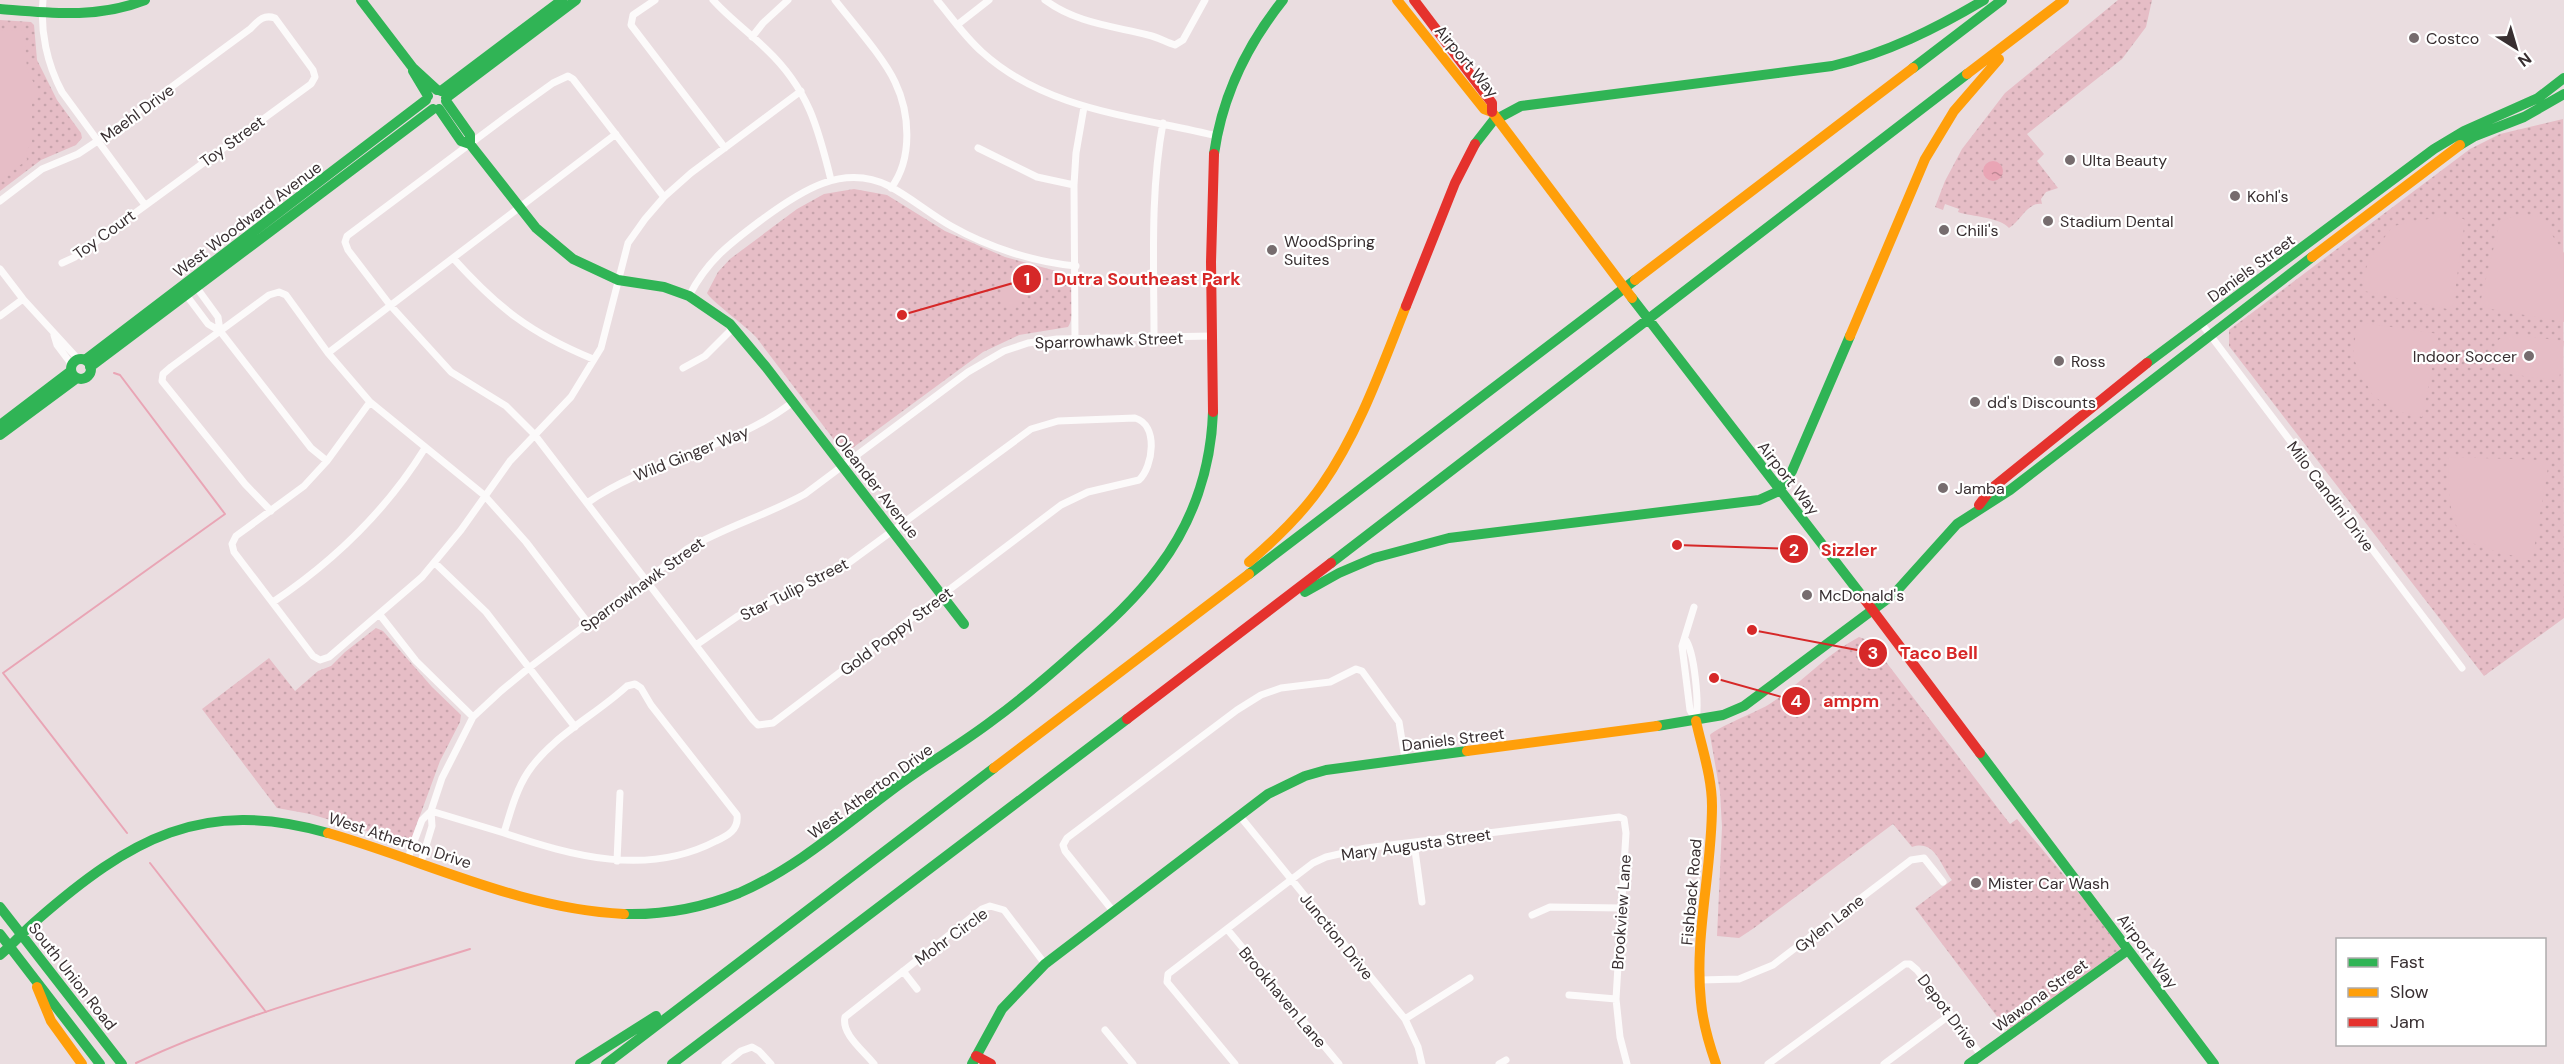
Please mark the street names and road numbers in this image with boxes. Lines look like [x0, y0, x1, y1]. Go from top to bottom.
street label: Airport Way [1430, 21, 1503, 102]
street label: Maehl Drive [96, 80, 178, 147]
street label: Toy Street [196, 111, 269, 172]
street label: West Woodward Avenue [169, 157, 326, 282]
street label: Toy Court [69, 205, 140, 264]
street label: Daniels Street [2203, 230, 2299, 307]
street label: Sparrowhawk Street [1034, 327, 1184, 354]
street label: Wild Ginger Way [631, 421, 752, 486]
street label: Oleander Avenue [829, 430, 924, 543]
street label: Airport Way [1753, 437, 1824, 520]
street label: Milo Candini Drive [2282, 437, 2379, 556]
street label: Sparrowhawk Street [576, 532, 709, 637]
street label: Star Tulip Street [737, 553, 852, 626]
street label: Gold Poppy Street [836, 582, 957, 681]
street label: Daniels Street [1401, 723, 1505, 756]
street label: West Atherton Drive [804, 739, 937, 844]
street label: West Atherton Drive [326, 807, 474, 874]
street label: Mary Augusta Street [1340, 824, 1492, 865]
street label: Fishback Road [1676, 838, 1707, 946]
street label: Brookview Lane [1607, 854, 1636, 970]
street label: Junction Drive [1295, 888, 1378, 984]
street label: Gylen Lane [1790, 890, 1868, 957]
street label: Mohr Circle [911, 903, 992, 970]
street label: Airport Way [2113, 910, 2183, 993]
street label: South Union Road [24, 918, 121, 1035]
street label: Brookhaven Lane [1234, 942, 1331, 1052]
street label: Wawona Street [1989, 954, 2092, 1037]
street label: Depot Drive [1913, 970, 1982, 1053]

